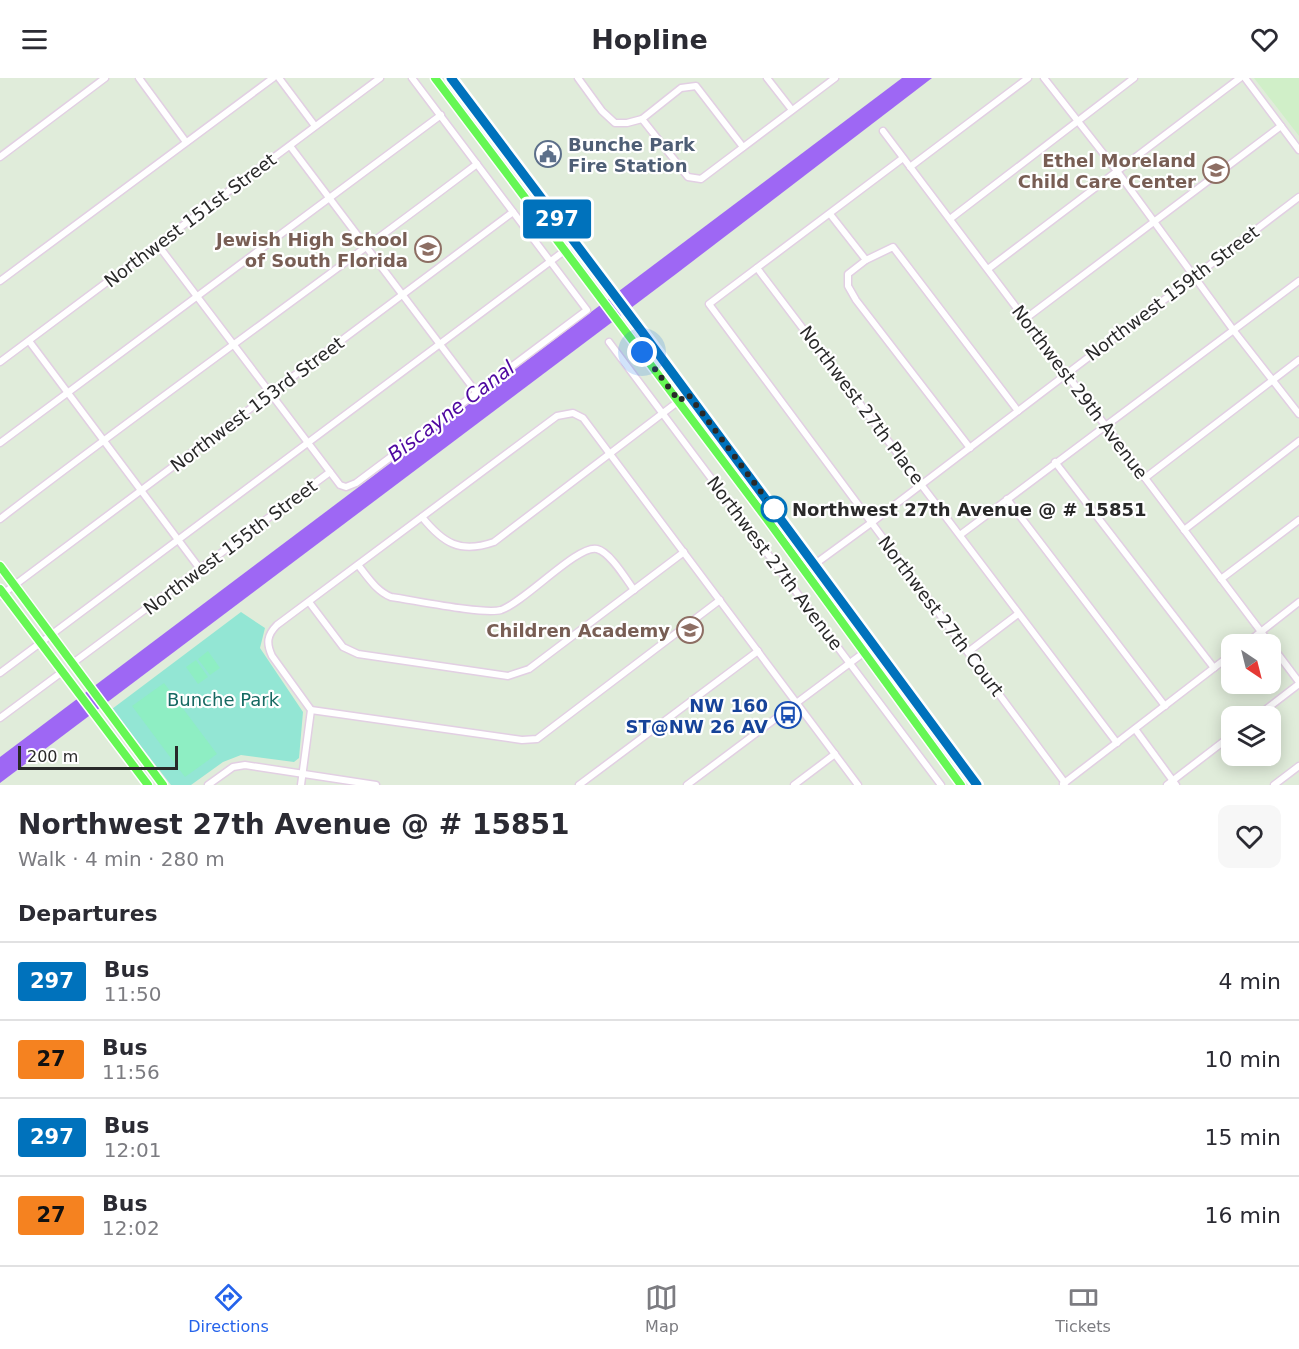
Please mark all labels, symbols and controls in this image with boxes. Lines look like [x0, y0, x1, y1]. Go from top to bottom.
icon: menu [18, 23, 51, 56]
icon: heart [1248, 23, 1281, 56]
text: Hopline [591, 24, 708, 55]
place label: Bunche Park Fire Station [568, 134, 696, 176]
public building icon: Bunche Park Fire Station [533, 139, 563, 169]
street label: Northwest 151st Street [100, 149, 280, 291]
place label: Ethel Moreland Child Care Center [1018, 150, 1196, 192]
school or university icon: Ethel Moreland Child Care Center [1201, 155, 1231, 185]
line badge: 297 [522, 200, 592, 238]
text: 297 [535, 207, 579, 231]
street label: Northwest 159th Street [1081, 221, 1263, 365]
place label: Jewish High School of South Florida [214, 229, 408, 271]
school or university icon: Jewish High School of South Florida [413, 234, 443, 264]
street label: Northwest 29th Avenue [1008, 301, 1152, 483]
street label: Northwest 27th Place [795, 322, 929, 488]
street label: Northwest 153rd Street [166, 332, 348, 476]
your location [627, 337, 657, 367]
water label: Biscayne Canal [383, 355, 520, 467]
street label: Northwest 27th Avenue [703, 472, 847, 654]
street label: Northwest 155th Street [139, 475, 321, 619]
marker: Northwest 27th Avenue @ # 15851 [761, 496, 787, 522]
place label: Northwest 27th Avenue @ # 15851 [792, 499, 1146, 520]
street label: Northwest 27th Court [874, 532, 1008, 700]
school or university icon: Children Academy [675, 615, 705, 645]
place label: Children Academy [486, 620, 670, 641]
north arrow [1221, 634, 1281, 694]
map controls [1221, 634, 1281, 766]
park label: Bunche Park [167, 689, 280, 710]
place label: NW 160 ST@NW 26 AV [626, 695, 768, 737]
bus stop icon: NW 160 ST@NW 26 AV [773, 700, 803, 730]
button: layers [1221, 706, 1281, 766]
scale bar [18, 743, 178, 770]
text: 200 m [27, 747, 78, 766]
button: heart [1218, 805, 1281, 868]
text: Northwest 27th Avenue @ # 15851 [18, 808, 569, 841]
text: Walk · 4 min · 280 m [18, 847, 225, 871]
text: Departures [18, 901, 158, 926]
text: Bus [104, 957, 149, 982]
text: 297 [30, 969, 74, 993]
text: 4 min [1219, 969, 1281, 994]
text: 11:50 [104, 982, 161, 1006]
text: Bus [102, 1035, 148, 1060]
text: 27 [36, 1047, 66, 1071]
text: 10 min [1205, 1047, 1281, 1072]
text: 11:56 [102, 1060, 160, 1084]
text: Bus [104, 1113, 149, 1138]
text: 297 [30, 1125, 74, 1149]
text: 15 min [1205, 1125, 1281, 1150]
text: 12:01 [104, 1138, 161, 1162]
text: Bus [102, 1191, 148, 1216]
text: 27 [36, 1203, 66, 1227]
text: 16 min [1205, 1203, 1281, 1228]
text: 12:02 [102, 1216, 160, 1240]
tab: Directions [188, 1281, 269, 1336]
tab: Map [645, 1281, 679, 1336]
tab: Tickets [1055, 1281, 1111, 1336]

